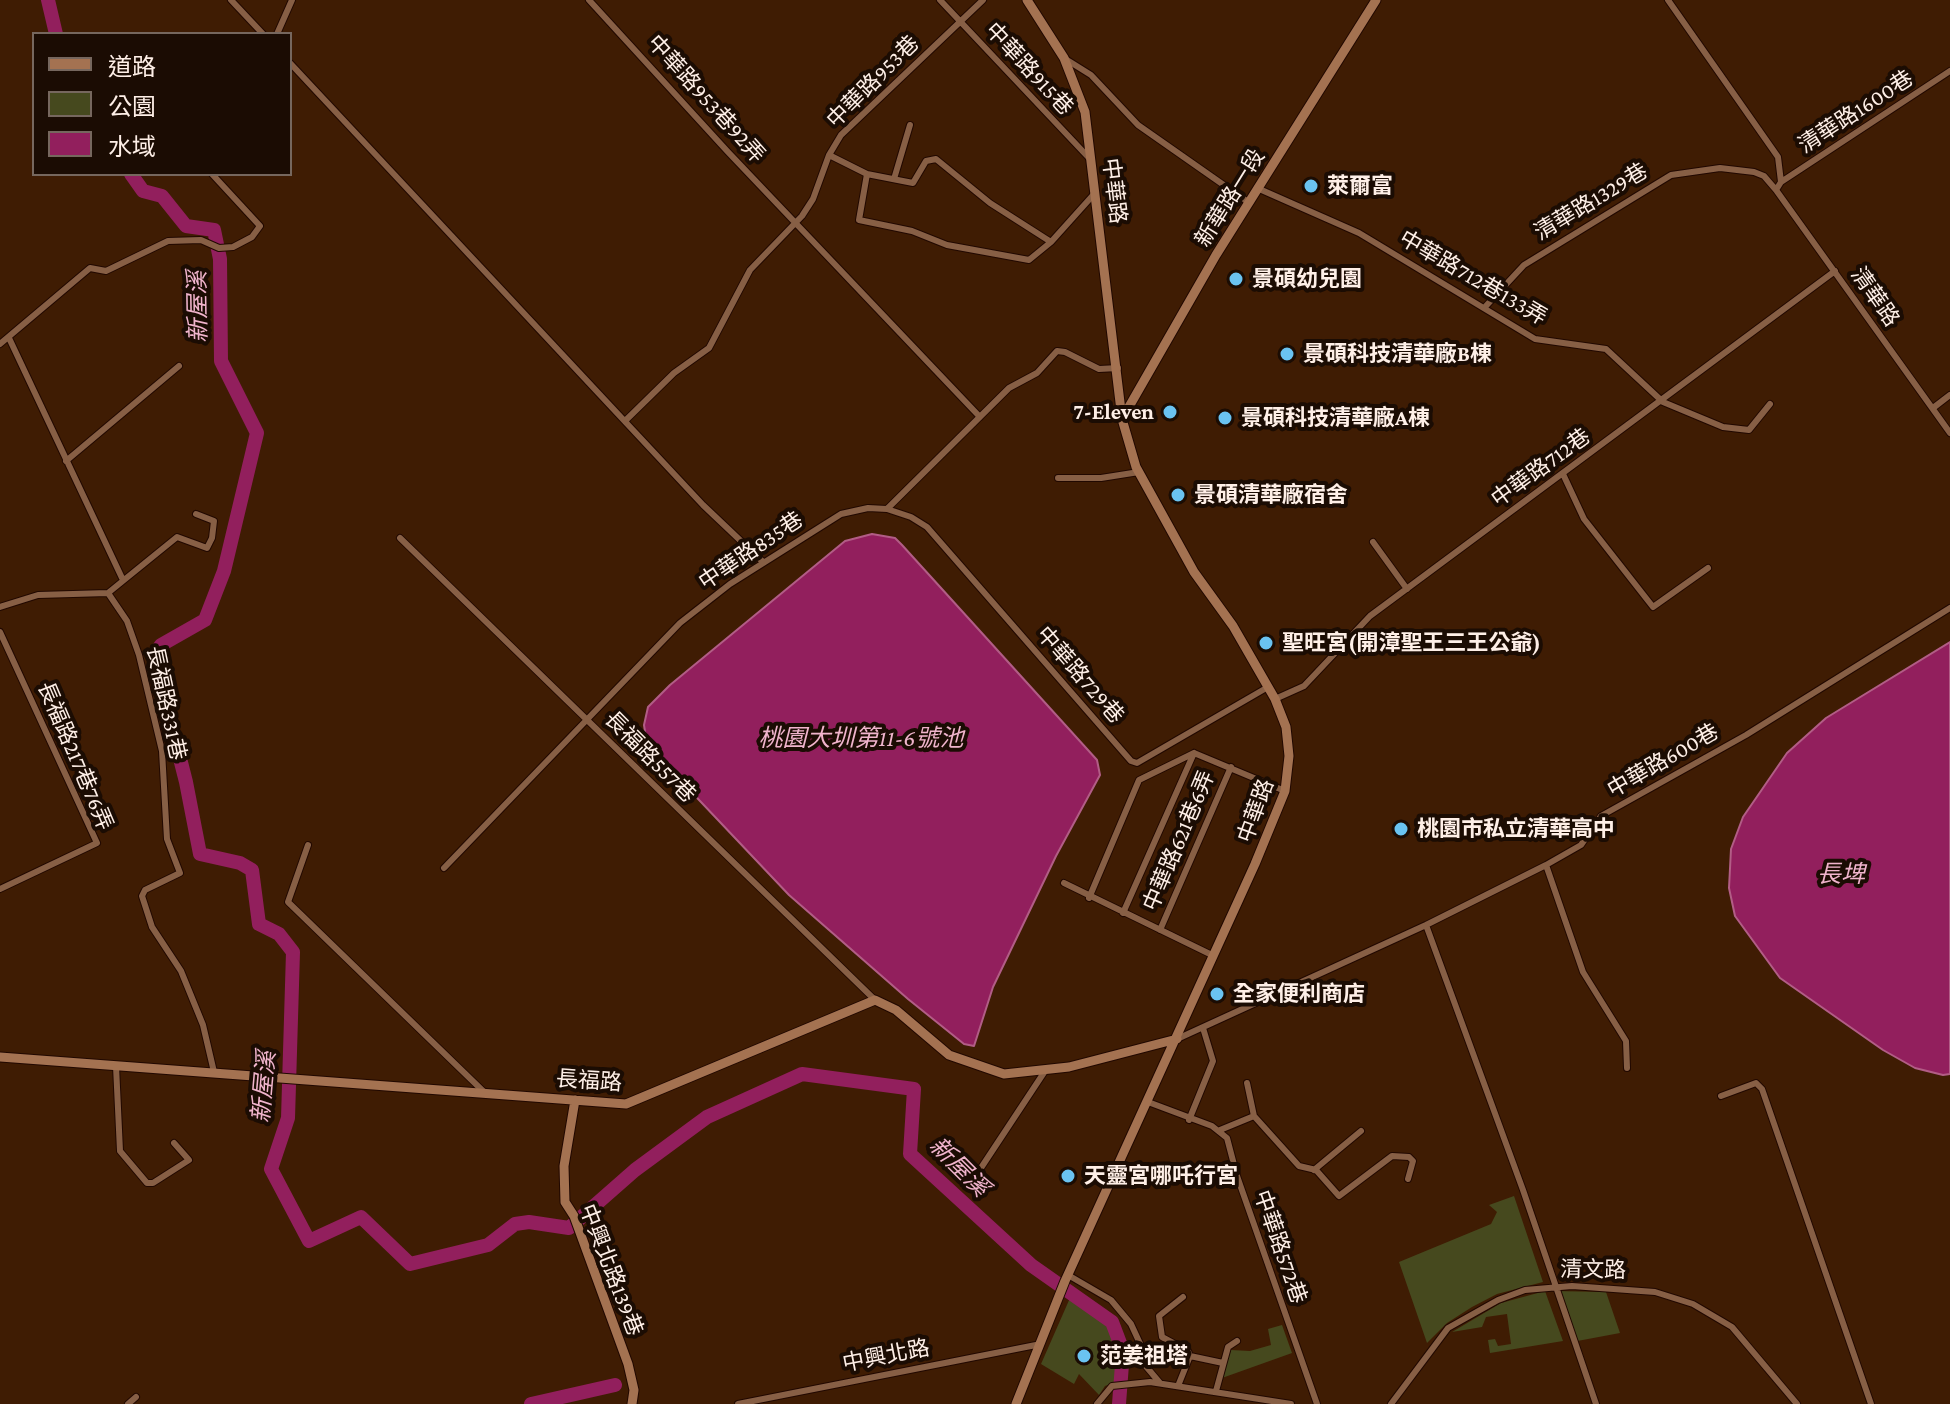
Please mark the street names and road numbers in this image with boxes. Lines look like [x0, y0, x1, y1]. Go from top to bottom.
street label: 中華路915巷 [979, 17, 1079, 121]
street label: 中華路953巷92弄 [642, 30, 770, 168]
street label: 中華路953巷 [821, 30, 925, 134]
street label: 清華路1600巷 [1794, 65, 1918, 159]
street label: 新華路一段 [1190, 144, 1270, 252]
street label: 中華路 [1097, 157, 1131, 225]
street label: 清華路1329巷 [1530, 158, 1652, 246]
street label: 中華路712巷133弄 [1395, 225, 1551, 331]
street label: 清華路 [1845, 262, 1905, 332]
street label: 中華路712巷 [1486, 423, 1596, 513]
street label: 中華路835巷 [694, 506, 808, 596]
street label: 中華路729巷 [1031, 621, 1129, 729]
street label: 長福路331巷 [141, 643, 191, 763]
street label: 長福路217巷76弄 [32, 678, 118, 834]
street label: 長福路557巷 [599, 706, 701, 808]
street label: 中華路600巷 [1603, 719, 1723, 803]
street label: 中華路621巷6弄 [1138, 767, 1220, 915]
street label: 中華路 [1232, 775, 1280, 847]
street label: 長福路 [555, 1066, 623, 1096]
street label: 中華路572巷 [1248, 1187, 1312, 1307]
street label: 中興北路139巷 [574, 1200, 648, 1340]
street label: 清文路 [1560, 1256, 1626, 1284]
street label: 中興北路 [840, 1335, 932, 1377]

